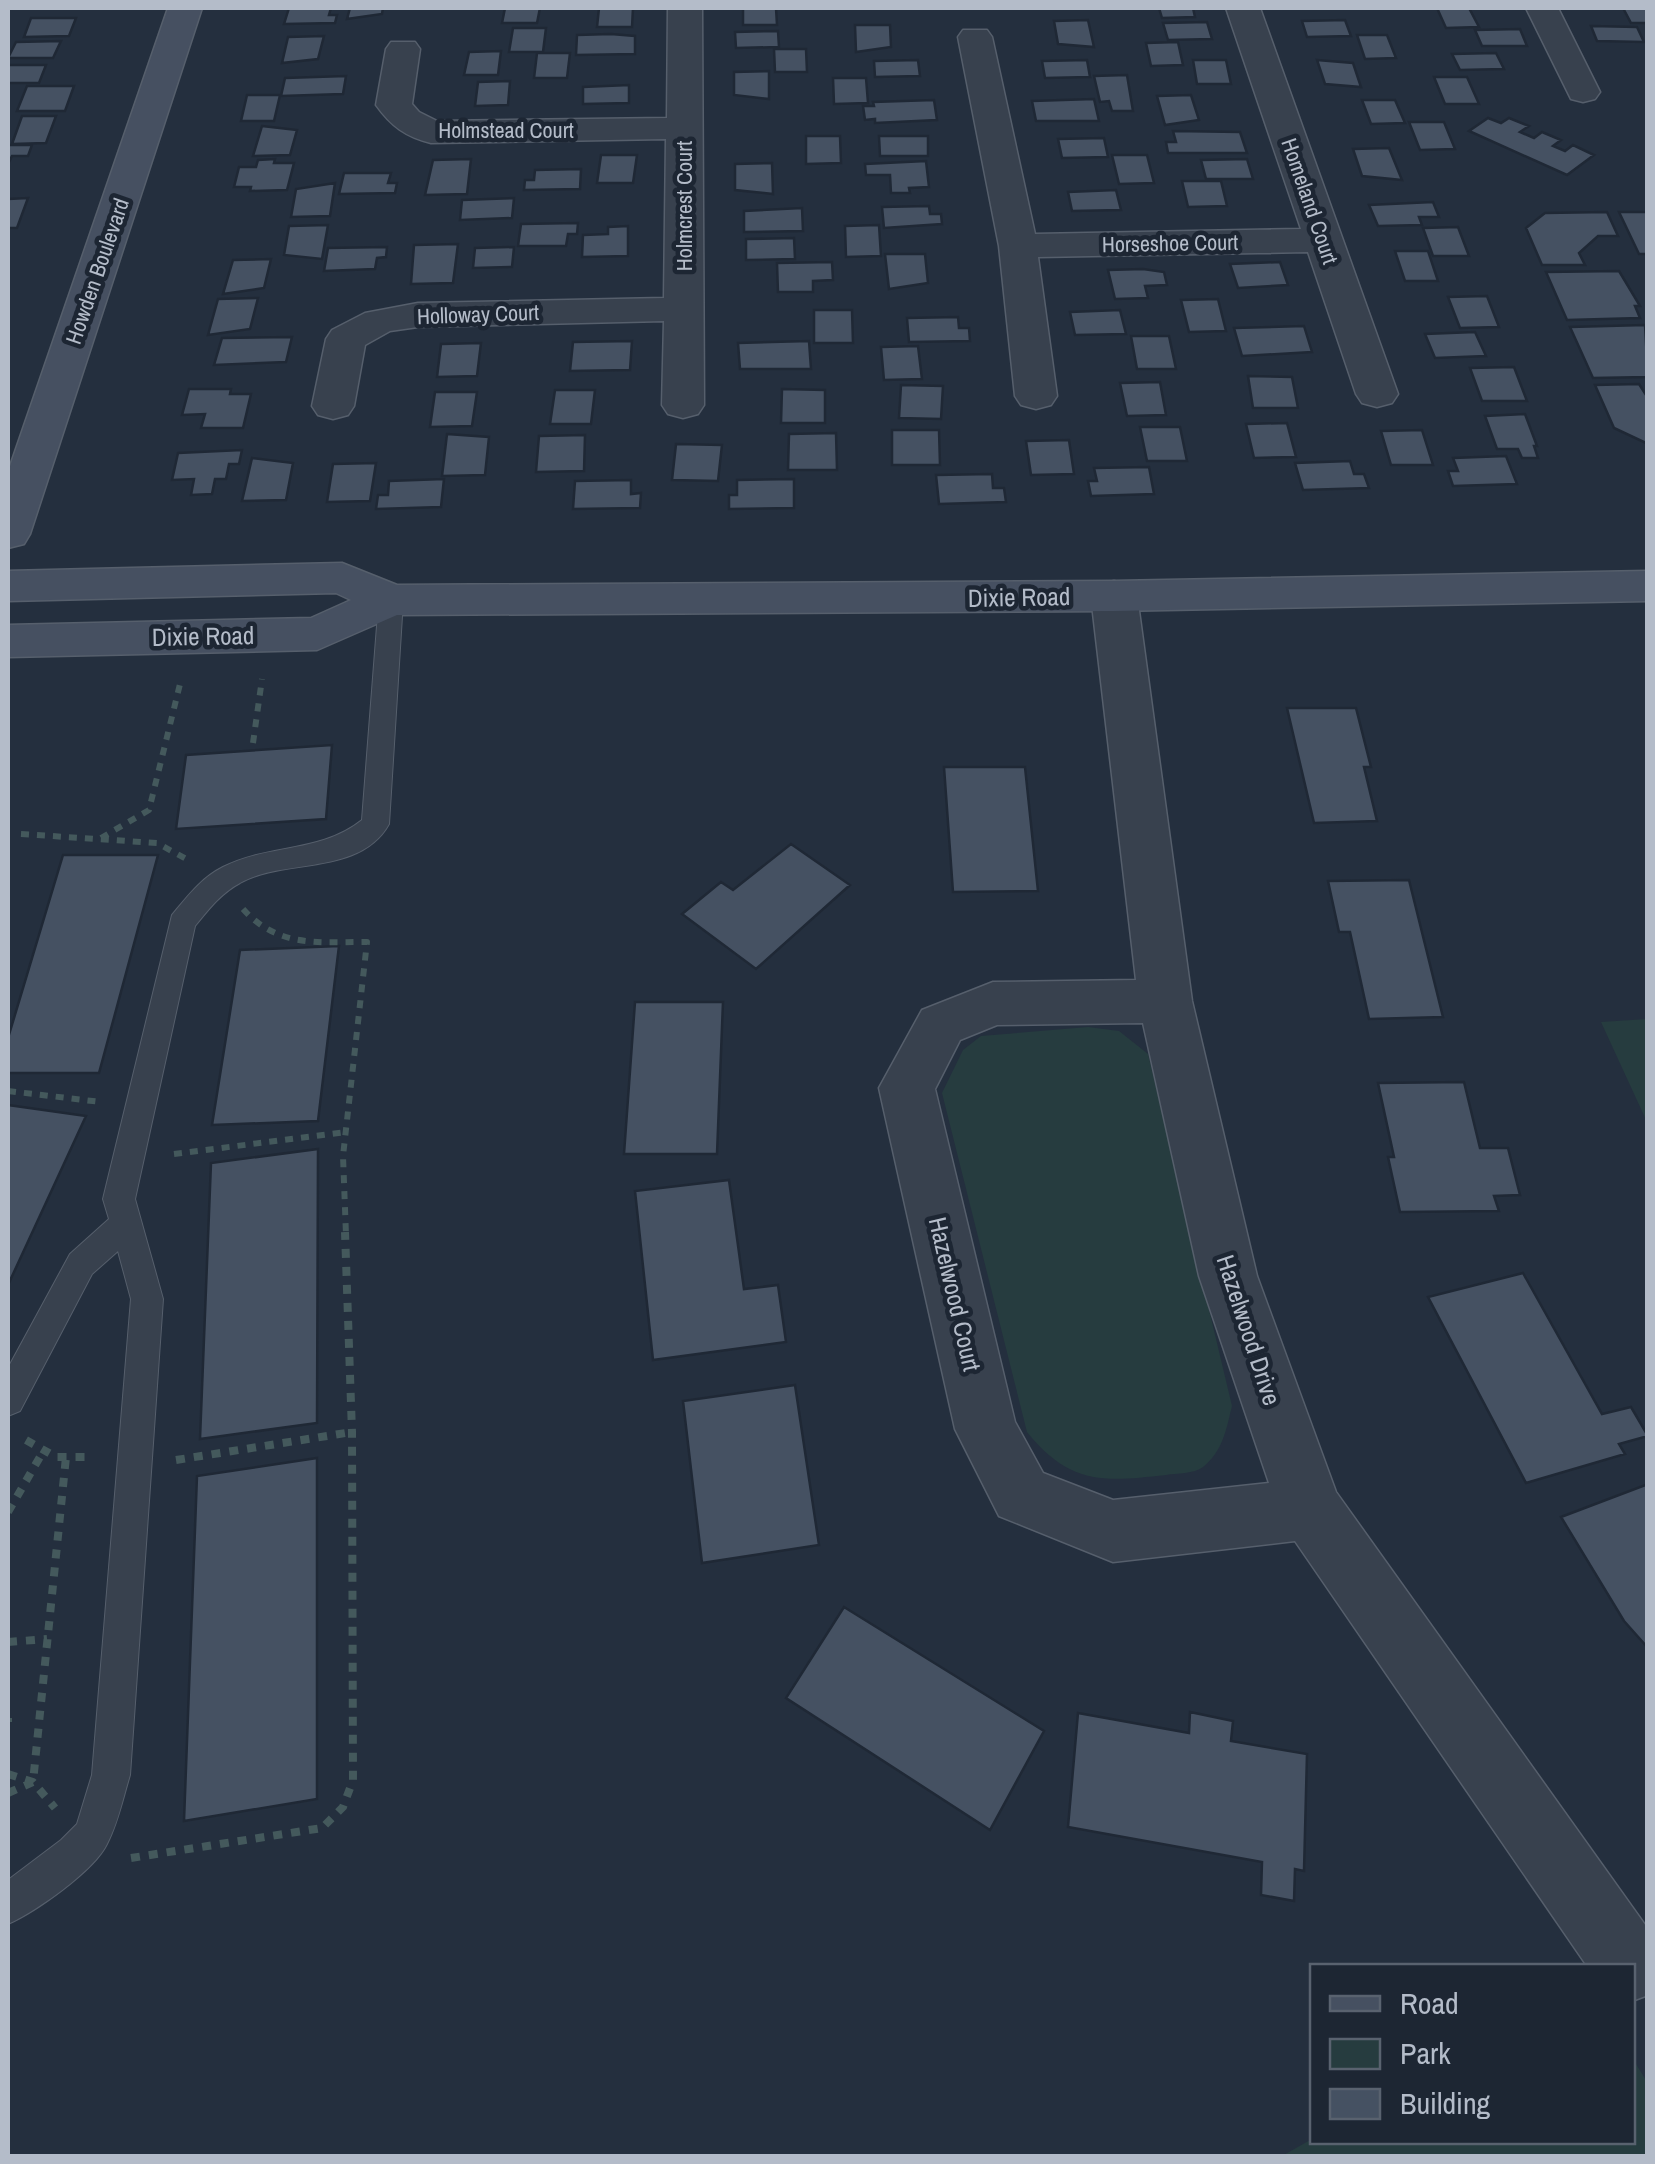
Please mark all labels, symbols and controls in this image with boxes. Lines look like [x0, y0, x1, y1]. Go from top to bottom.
street label: Holmstead Court [438, 115, 574, 145]
street label: Homeland Court [1274, 134, 1346, 268]
street label: Holmcrest Court [669, 141, 699, 271]
street label: Howden Boulevard [58, 194, 136, 348]
street label: Horseshoe Court [1102, 227, 1238, 259]
street label: Holloway Court [416, 297, 540, 331]
street label: Dixie Road [967, 579, 1071, 615]
street label: Dixie Road [151, 618, 255, 654]
street label: Hazelwood Court [921, 1214, 989, 1375]
street label: Hazelwood Drive [1209, 1251, 1289, 1409]
legend [1310, 1964, 1635, 2144]
text: Road [1400, 1983, 1459, 2023]
text: Park [1400, 2033, 1451, 2073]
text: Building [1400, 2083, 1491, 2123]

